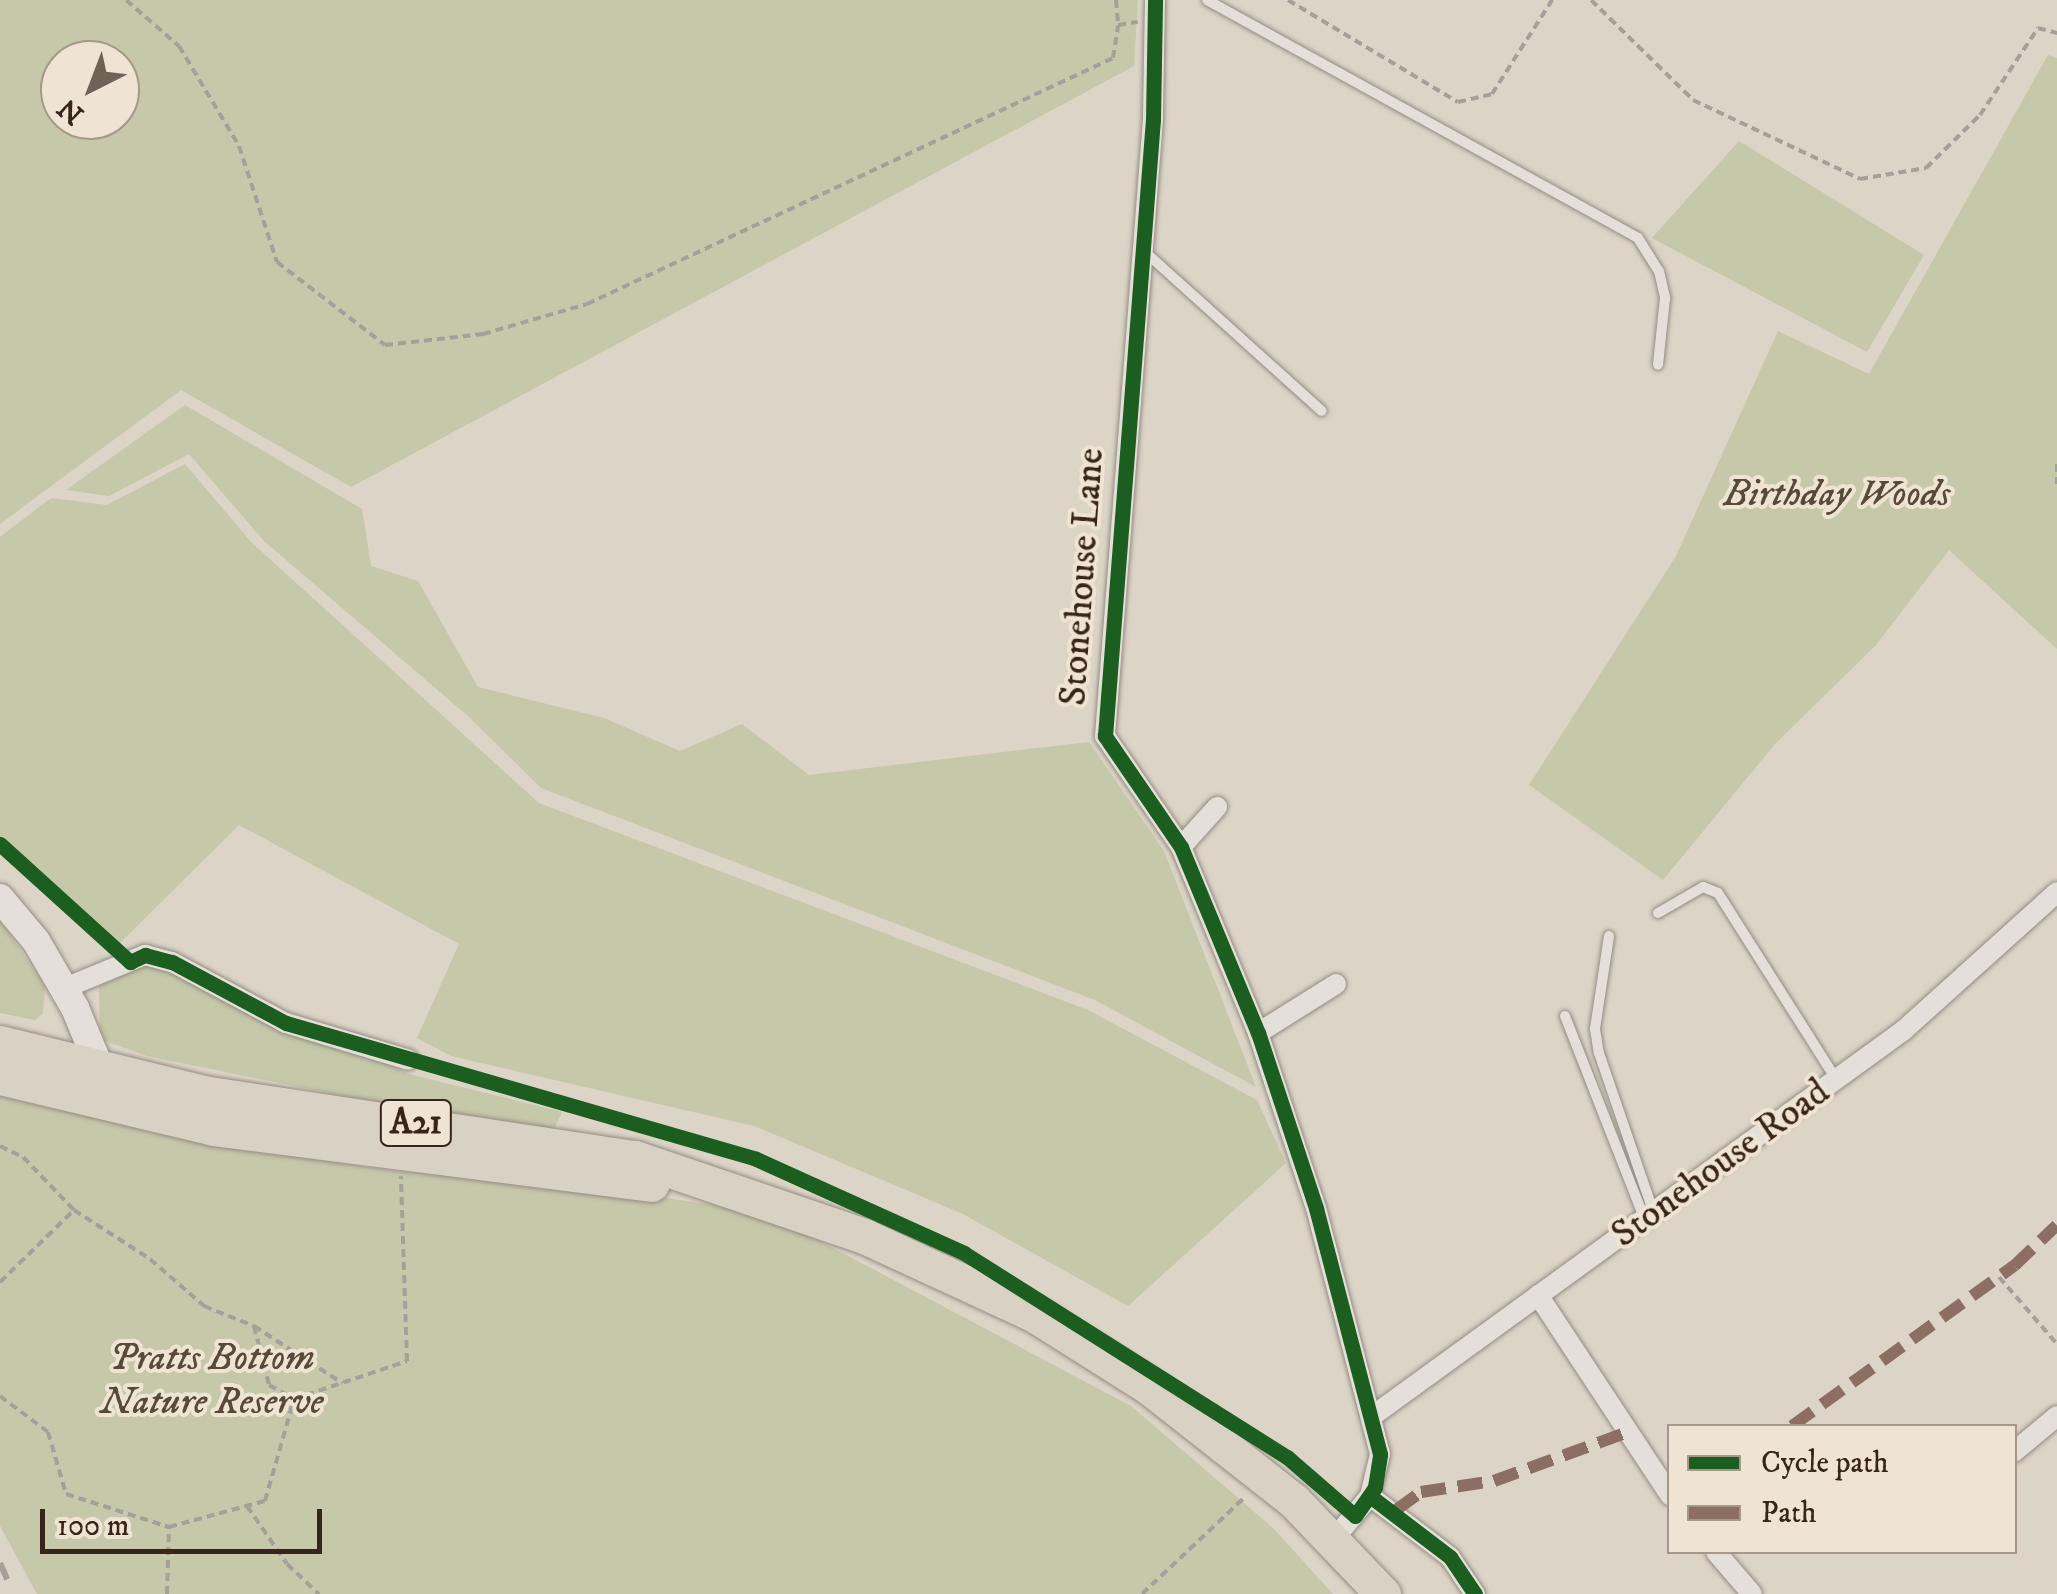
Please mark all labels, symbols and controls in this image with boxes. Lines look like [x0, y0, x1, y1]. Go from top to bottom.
north arrow [40, 40, 140, 140]
text: N [51, 90, 91, 132]
street label: Stonehouse Lane [1051, 447, 1115, 707]
park label: Birthday Woods [1724, 472, 1950, 518]
street label: Stonehouse Road [1603, 1070, 1839, 1258]
road number: A21 [378, 1093, 454, 1153]
park label: Pratts Bottom Nature Reserve [100, 1336, 324, 1426]
legend [1667, 1424, 2017, 1554]
text: Cycle path [1761, 1445, 1889, 1482]
scale bar [45, 1489, 328, 1551]
text: Path [1761, 1495, 1817, 1532]
text: 100 m [57, 1508, 129, 1545]

